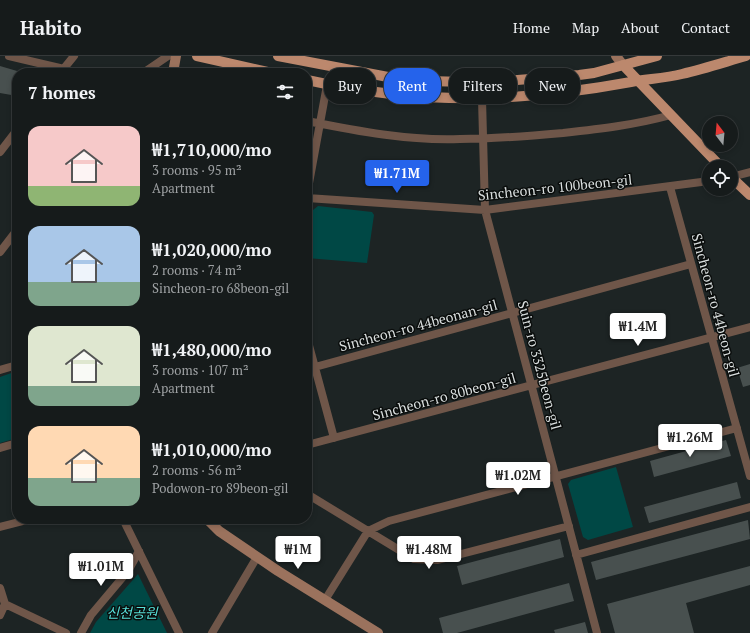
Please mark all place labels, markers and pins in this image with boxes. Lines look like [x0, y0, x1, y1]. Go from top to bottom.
pin: ₩1.71M [364, 160, 430, 194]
pin: ₩1.4M [610, 313, 666, 347]
pin: ₩1.26M [657, 424, 723, 458]
pin: ₩1.02M [485, 462, 551, 496]
pin: ₩1M [279, 536, 317, 570]
pin: ₩1.48M [396, 536, 462, 570]
pin: ₩1.01M [68, 553, 134, 587]

